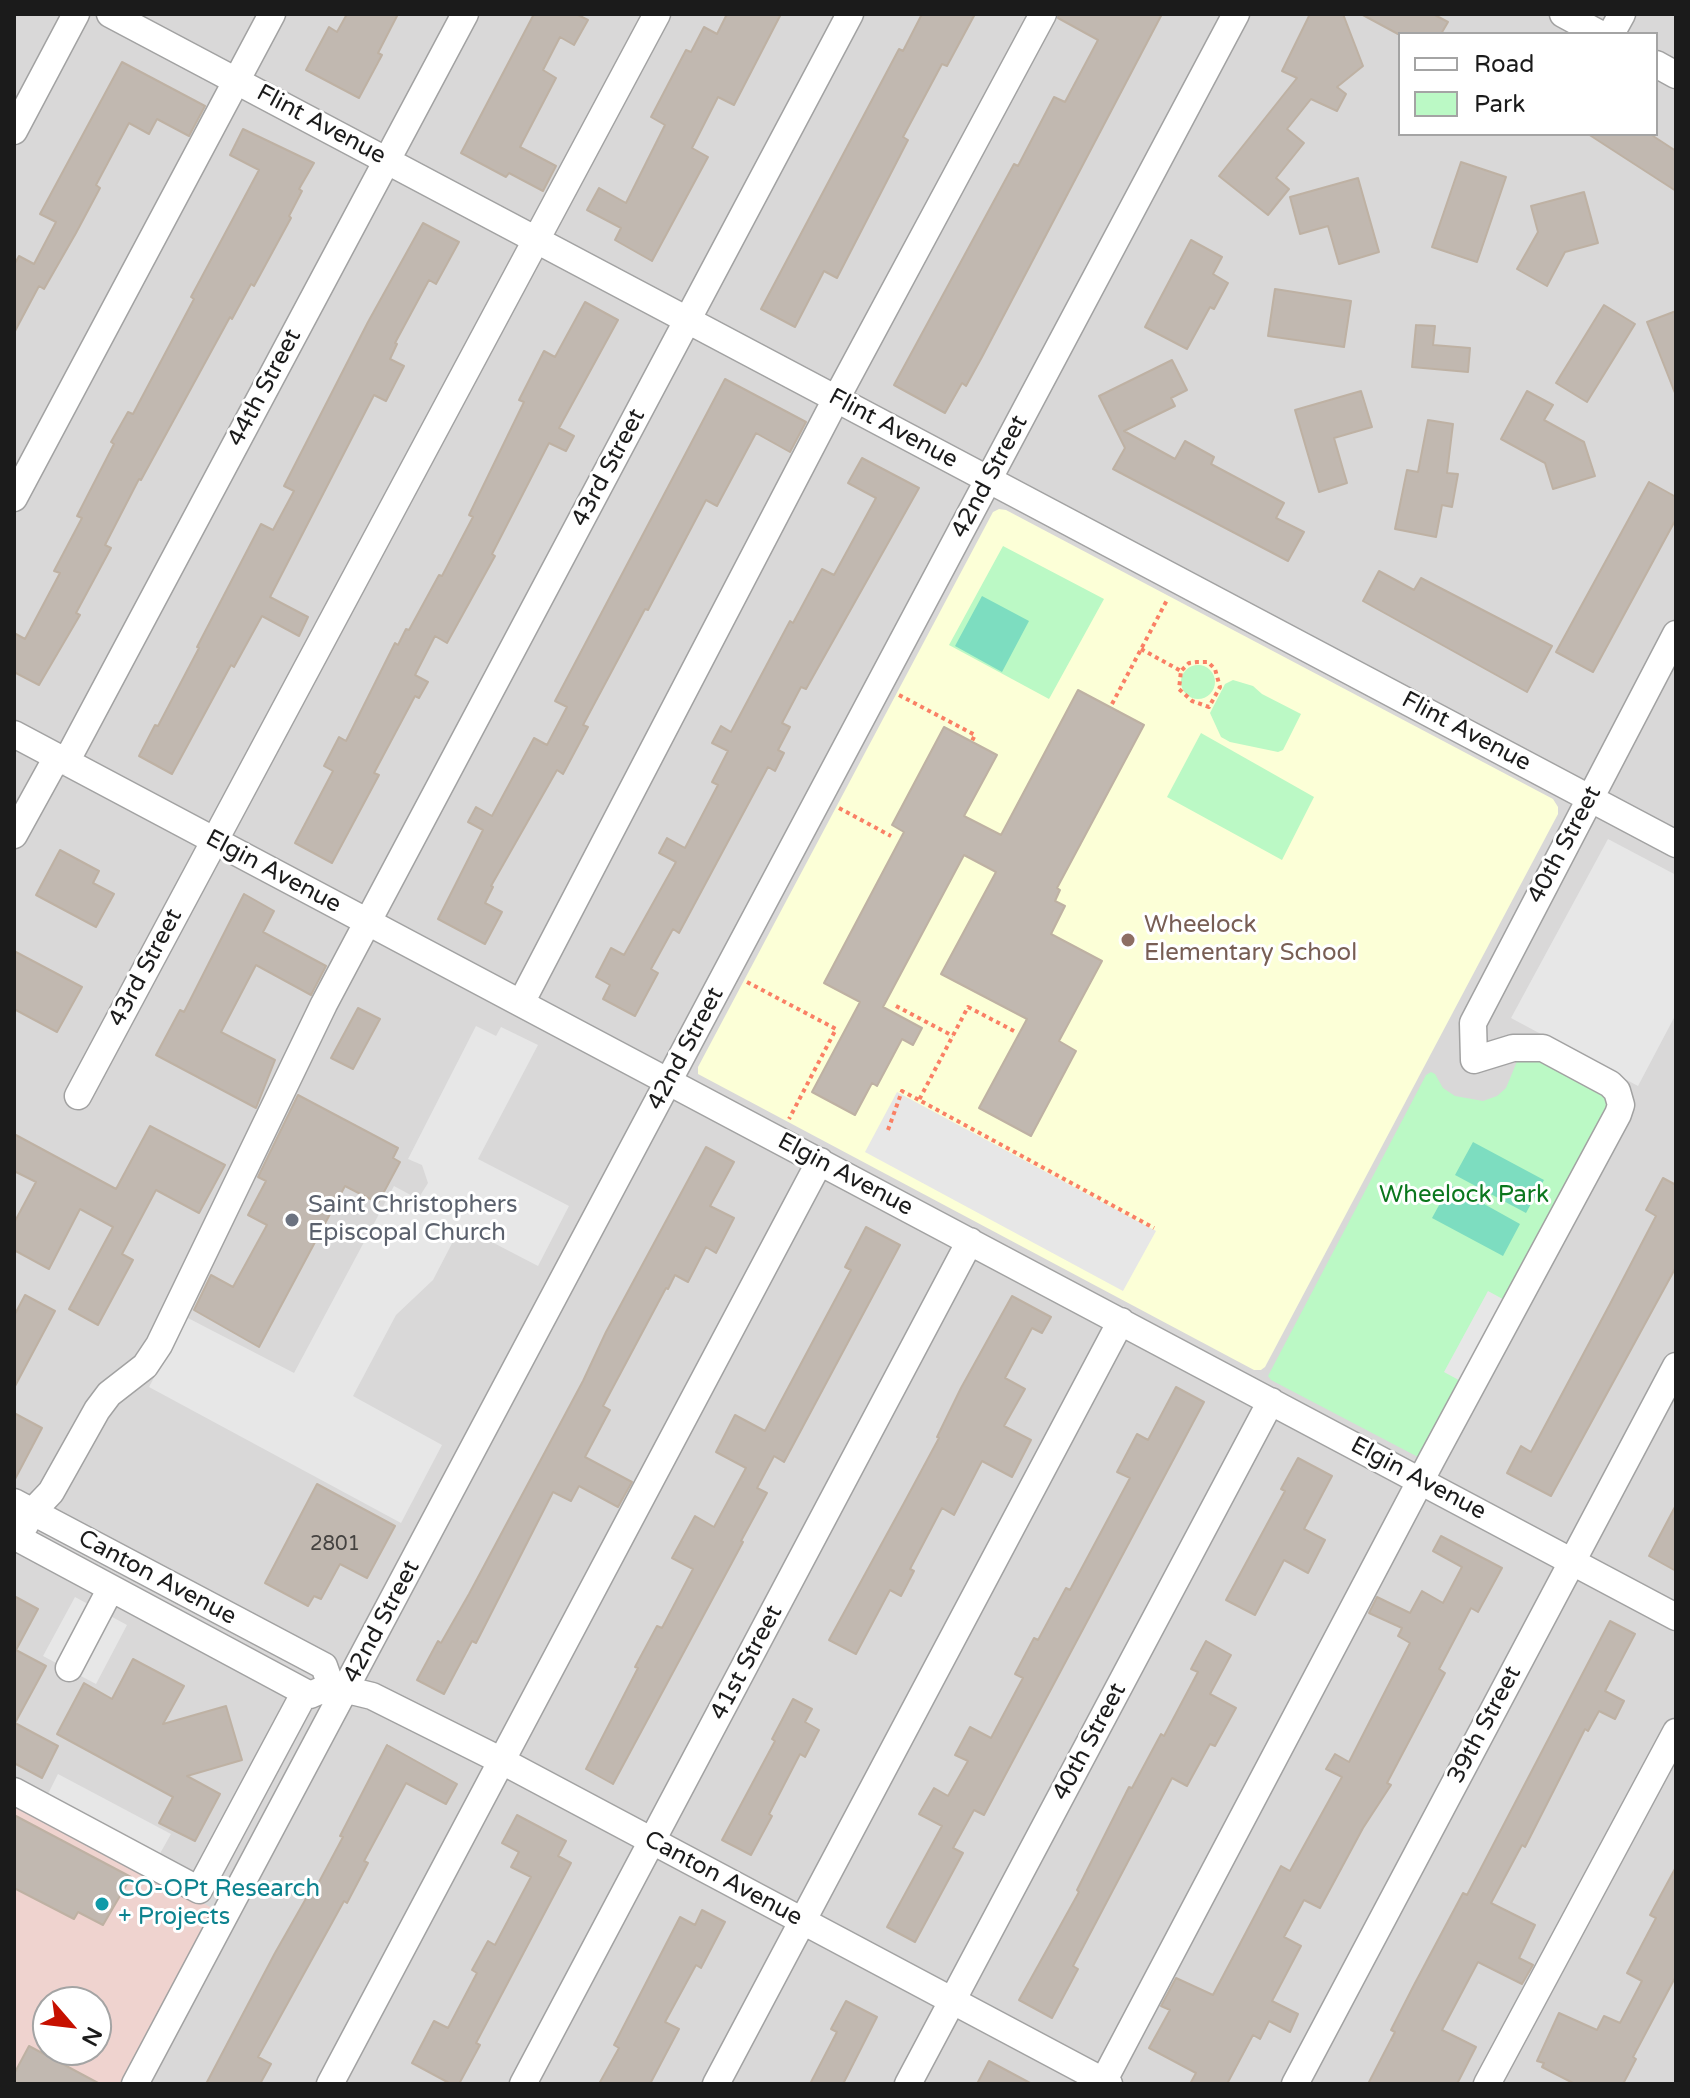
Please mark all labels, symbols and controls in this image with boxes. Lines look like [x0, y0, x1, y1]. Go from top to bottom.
legend [1398, 32, 1658, 136]
text: Road [1474, 50, 1534, 79]
street label: Flint Avenue [252, 79, 390, 171]
text: Park [1474, 90, 1525, 119]
street label: 44th Street [222, 324, 308, 452]
street label: Flint Avenue [824, 383, 962, 475]
street label: 43rd Street [566, 404, 652, 532]
street label: 42nd Street [946, 411, 1034, 543]
street label: Flint Avenue [1397, 686, 1535, 778]
street label: 40th Street [1522, 781, 1608, 909]
street label: Elgin Avenue [200, 824, 346, 920]
street label: 43rd Street [103, 904, 189, 1032]
place label: Wheelock Elementary School [1144, 912, 1357, 968]
marker: Wheelock Elementary School [1119, 931, 1137, 949]
street label: 42nd Street [642, 983, 730, 1115]
street label: Elgin Avenue [772, 1127, 918, 1223]
park label: Wheelock Park [1379, 1182, 1549, 1210]
place label: Saint Christophers Episcopal Church [308, 1192, 518, 1248]
marker: Saint Christophers Episcopal Church [283, 1211, 301, 1229]
street label: Elgin Avenue [1345, 1431, 1491, 1527]
street label: Canton Avenue [73, 1524, 241, 1632]
house number: 2801 [310, 1533, 360, 1557]
street label: 42nd Street [338, 1556, 426, 1688]
street label: 41st Street [705, 1601, 789, 1725]
street label: 39th Street [1442, 1661, 1528, 1789]
street label: 40th Street [1047, 1678, 1133, 1806]
street label: Canton Avenue [639, 1825, 807, 1933]
place label: CO-OPt Research + Projects [118, 1876, 320, 1932]
marker: CO-OPt Research + Projects [93, 1895, 111, 1913]
north arrow [32, 1986, 112, 2066]
text: N [76, 2022, 107, 2050]

